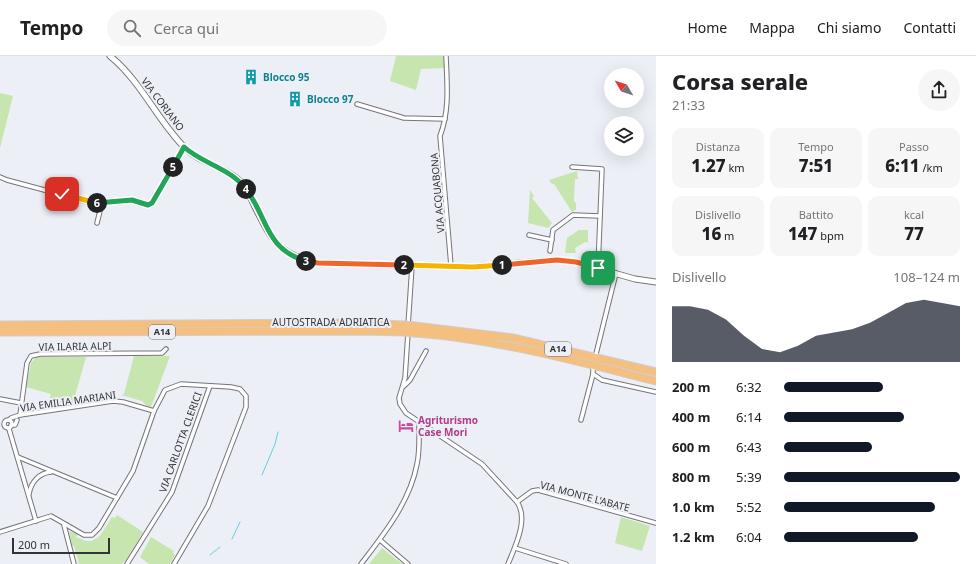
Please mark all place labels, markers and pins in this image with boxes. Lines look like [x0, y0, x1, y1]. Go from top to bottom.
building icon: Blocco 95 [242, 68, 260, 86]
place label: Blocco 95 [263, 70, 310, 84]
building icon: Blocco 97 [286, 90, 304, 108]
place label: Blocco 97 [307, 92, 354, 106]
pin: 5 [163, 157, 183, 177]
pin [45, 177, 79, 211]
pin: 4 [236, 179, 256, 199]
pin: 6 [87, 193, 107, 213]
pin: 3 [296, 251, 316, 271]
pin [581, 251, 615, 285]
pin: 2 [394, 255, 414, 275]
pin: 1 [492, 255, 512, 275]
place label: Agriturismo Case Mori [418, 413, 478, 439]
hotel icon: Agriturismo Case Mori [397, 417, 415, 435]

